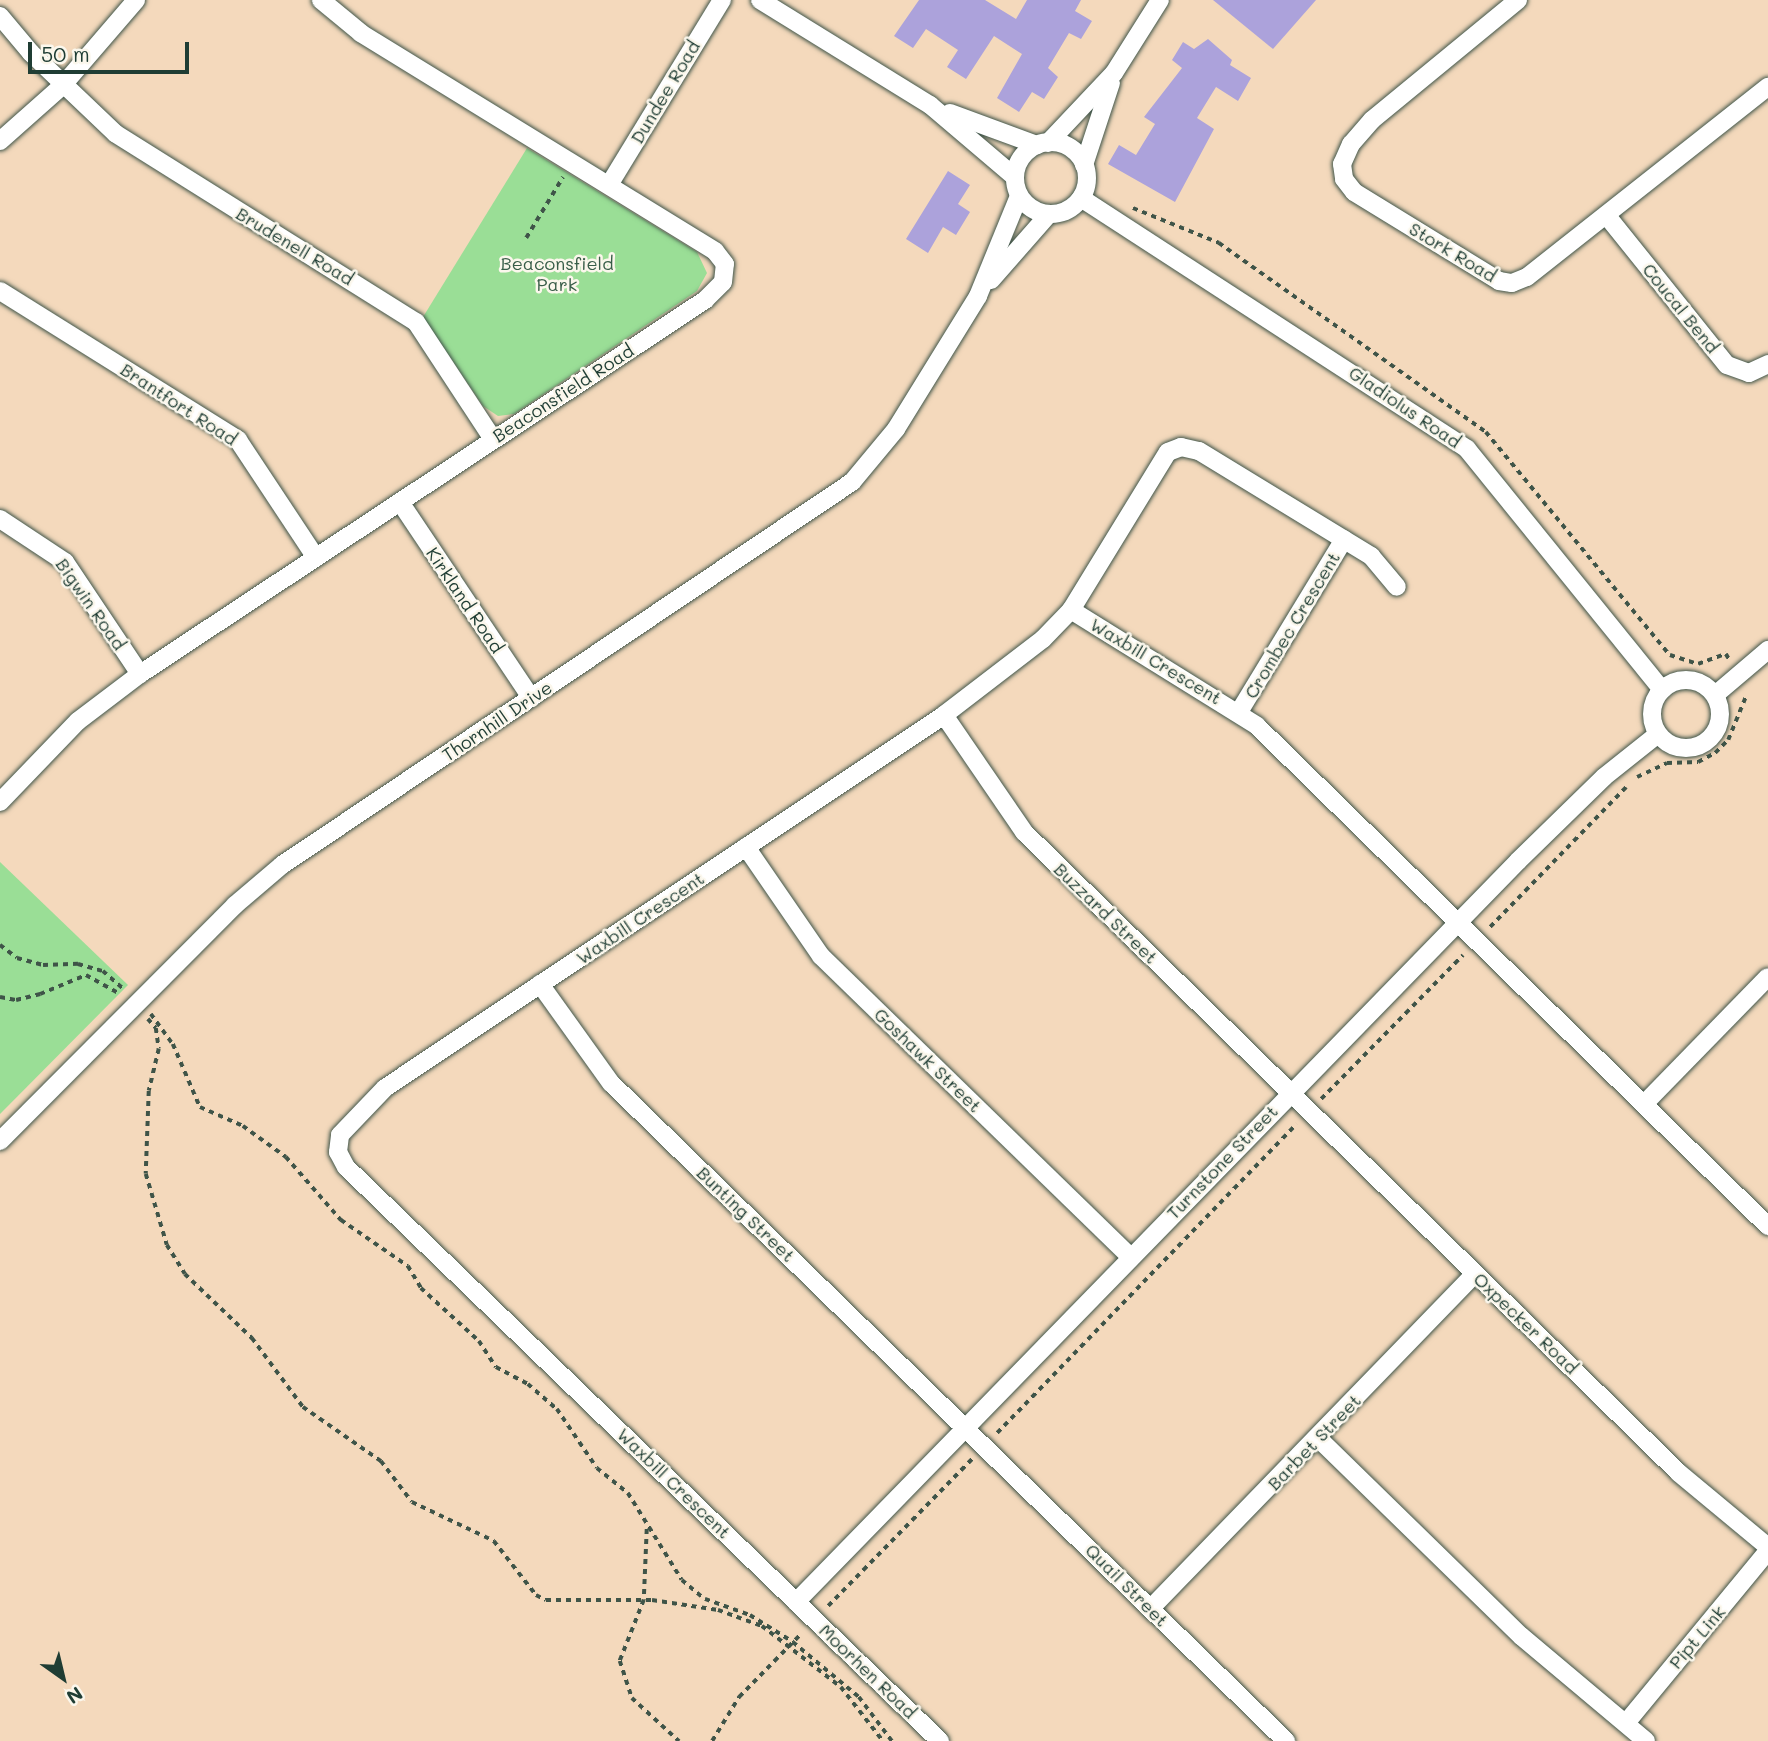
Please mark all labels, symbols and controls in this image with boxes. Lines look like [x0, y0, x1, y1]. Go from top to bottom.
scale bar [32, 28, 192, 72]
street label: Dundee Road [626, 37, 704, 147]
text: 50 m [41, 40, 90, 67]
street label: Brudenell Road [232, 202, 358, 290]
street label: Stork Road [1405, 218, 1501, 286]
park label: Beaconsfield Park [500, 253, 614, 296]
street label: Coucal Bend [1638, 259, 1724, 357]
street label: Beaconsfield Road [488, 339, 638, 447]
street label: Brantfort Road [117, 358, 241, 450]
street label: Gladiolus Road [1345, 362, 1465, 452]
street label: Kirkland Road [422, 543, 508, 657]
street label: Crombec Crescent [1240, 548, 1344, 702]
street label: Bigwin Road [51, 554, 131, 654]
street label: Waxbill Crescent [1086, 613, 1226, 709]
street label: Thornhill Drive [438, 676, 556, 766]
street label: Buzzard Street [1050, 858, 1162, 968]
street label: Waxbill Crescent [572, 867, 708, 969]
street label: Goshawk Street [870, 1003, 986, 1117]
street label: Turnstone Street [1162, 1100, 1282, 1224]
street label: Bunting Street [692, 1162, 800, 1266]
street label: Oxpecker Road [1469, 1268, 1583, 1378]
street label: Barbet Street [1263, 1390, 1365, 1494]
street label: Waxbill Crescent [613, 1423, 735, 1543]
street label: Quail Street [1081, 1539, 1173, 1631]
street label: Pipt Link [1664, 1601, 1730, 1673]
street label: Moorhen Road [815, 1619, 921, 1723]
north arrow [28, 1643, 98, 1713]
text: N [62, 1681, 88, 1710]

